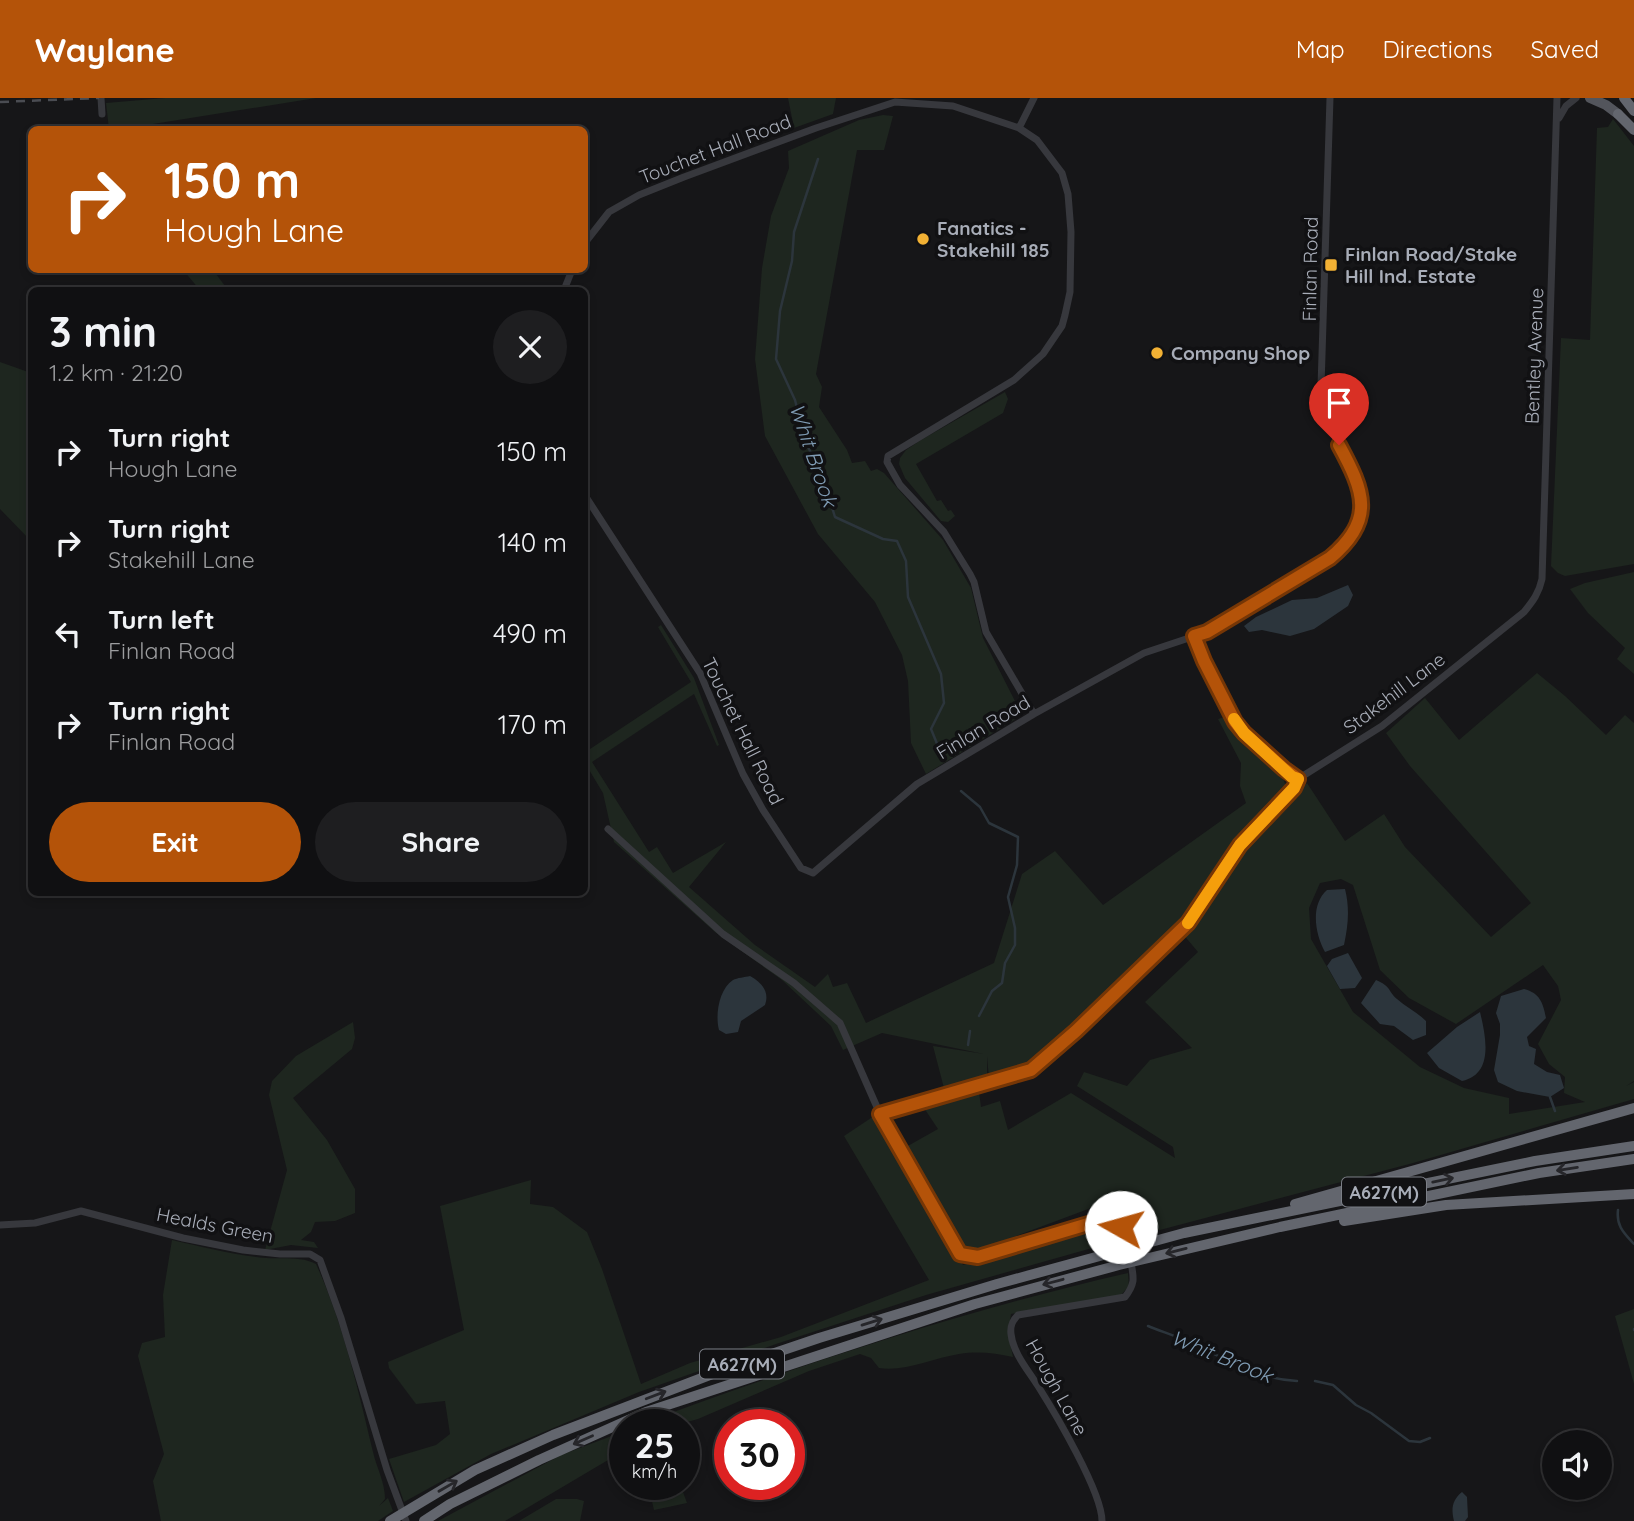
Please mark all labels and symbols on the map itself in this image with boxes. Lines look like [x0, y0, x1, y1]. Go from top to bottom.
street label: Touchet Hall Road [636, 109, 794, 189]
place label: Fanatics - Stakehill 185 [937, 216, 1050, 262]
street label: Finlan Road [1297, 216, 1323, 322]
marker: Fanatics - Stakehill 185 [915, 231, 931, 247]
place label: Finlan Road/Stake Hill Ind. Estate [1345, 242, 1517, 288]
marker: Finlan Road/Stake Hill Ind. Estate [1323, 257, 1339, 273]
street label: Bentley Avenue [1520, 287, 1548, 425]
place label: Company Shop [1171, 341, 1310, 365]
marker: Company Shop [1149, 345, 1165, 361]
pin [1309, 373, 1369, 445]
water label: Whit Brook [784, 400, 844, 512]
street label: Stakehill Lane [1338, 647, 1450, 739]
street label: Touchet Hall Road [697, 653, 789, 809]
street label: Finlan Road [932, 690, 1034, 764]
one-way arrow [1556, 1163, 1578, 1176]
one-way arrow [1431, 1173, 1454, 1186]
road number: A627(M) [1342, 1177, 1426, 1206]
position arrow [1084, 1190, 1158, 1264]
street label: Healds Green [155, 1202, 275, 1248]
one-way arrow [1165, 1245, 1188, 1258]
one-way arrow [1043, 1277, 1065, 1290]
one-way arrow [861, 1315, 883, 1328]
water label: Whit Brook [1167, 1324, 1278, 1389]
street label: Hough Lane [1021, 1334, 1093, 1440]
road number: A627(M) [700, 1350, 784, 1378]
one-way arrow [645, 1388, 667, 1401]
speed limit sign: 30 [714, 1409, 805, 1500]
one-way arrow [572, 1434, 594, 1447]
one-way arrow [437, 1479, 458, 1492]

